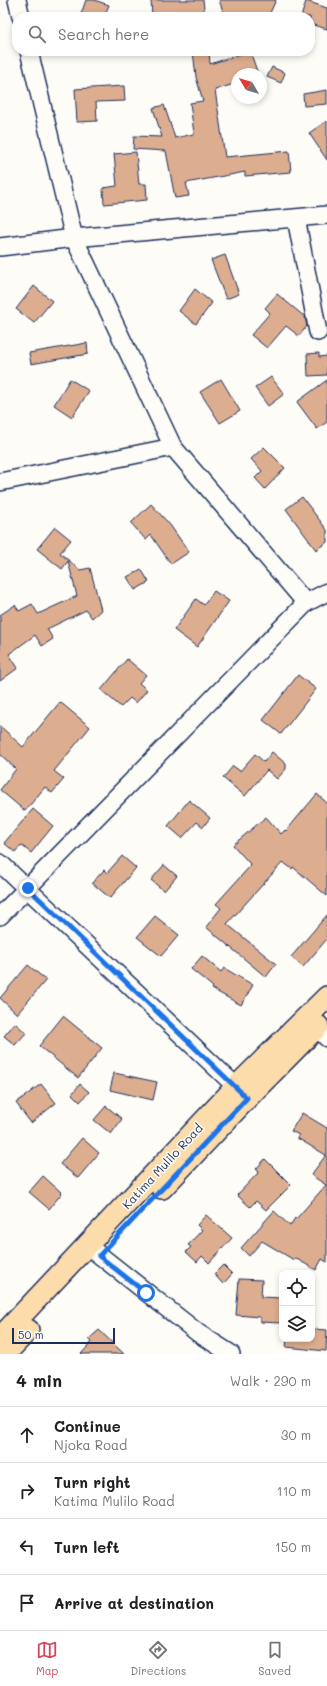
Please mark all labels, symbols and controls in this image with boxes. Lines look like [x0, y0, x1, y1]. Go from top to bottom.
search box [12, 12, 315, 56]
icon: search [26, 23, 48, 45]
text: Search here [58, 24, 149, 44]
north arrow [231, 68, 267, 104]
route end [19, 879, 37, 897]
street label: Katima Mulilo Road [118, 1120, 206, 1212]
map controls [279, 1270, 315, 1342]
button: locate [279, 1270, 315, 1306]
route start [137, 1284, 155, 1302]
button: layers [279, 1306, 315, 1342]
scale bar [12, 1326, 115, 1345]
text: 50 m [18, 1327, 44, 1342]
text: 4 min [16, 1369, 62, 1391]
text: Walk · 290 m [230, 1372, 311, 1389]
text: Continue [54, 1416, 121, 1436]
icon: ahead [16, 1424, 38, 1446]
text: 30 m [281, 1426, 311, 1443]
text: Njoka Road [54, 1436, 127, 1453]
text: Turn right [54, 1472, 131, 1492]
icon: right [16, 1480, 38, 1502]
text: 110 m [277, 1482, 311, 1499]
text: Katima Mulilo Road [54, 1492, 175, 1509]
icon: left [16, 1536, 38, 1558]
text: Turn left [54, 1537, 119, 1557]
text: 150 m [275, 1538, 311, 1555]
icon: arrive [16, 1592, 38, 1614]
text: Arrive at destination [54, 1593, 214, 1613]
tab: Map [36, 1639, 58, 1678]
tab: Directions [130, 1639, 186, 1678]
tab: Saved [258, 1639, 291, 1678]

